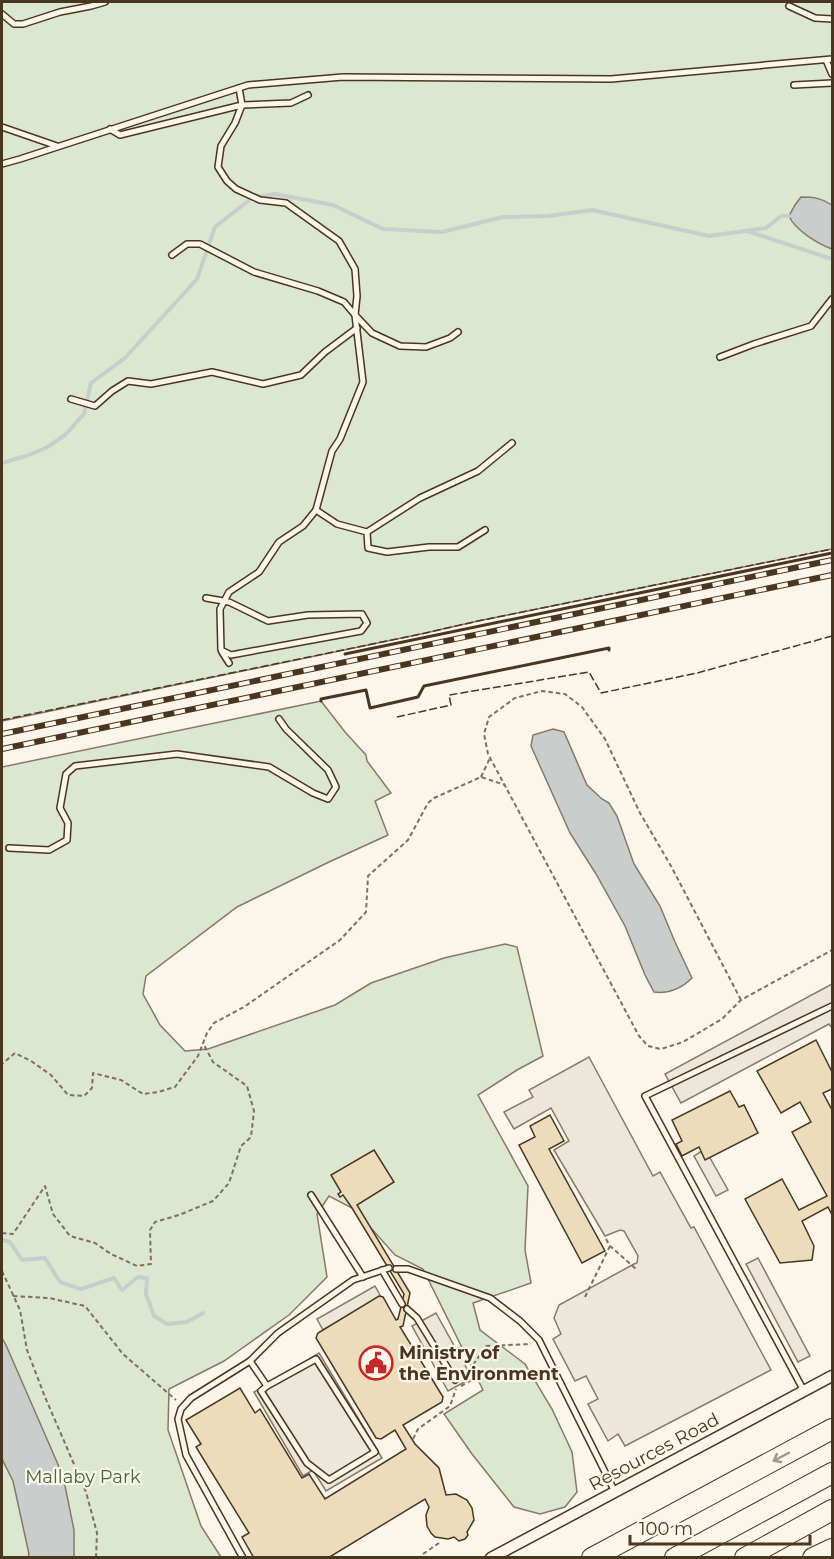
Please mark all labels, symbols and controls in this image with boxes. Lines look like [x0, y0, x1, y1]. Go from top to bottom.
place label: Ministry of the Environment [399, 1342, 559, 1385]
public building icon: Ministry of the Environment [358, 1345, 394, 1381]
street label: Resources Road [585, 1408, 723, 1496]
one-way arrow [773, 1451, 790, 1463]
park label: Mallaby Park [25, 1466, 141, 1488]
scale bar [630, 1508, 810, 1546]
text: 100 m [639, 1518, 693, 1540]

